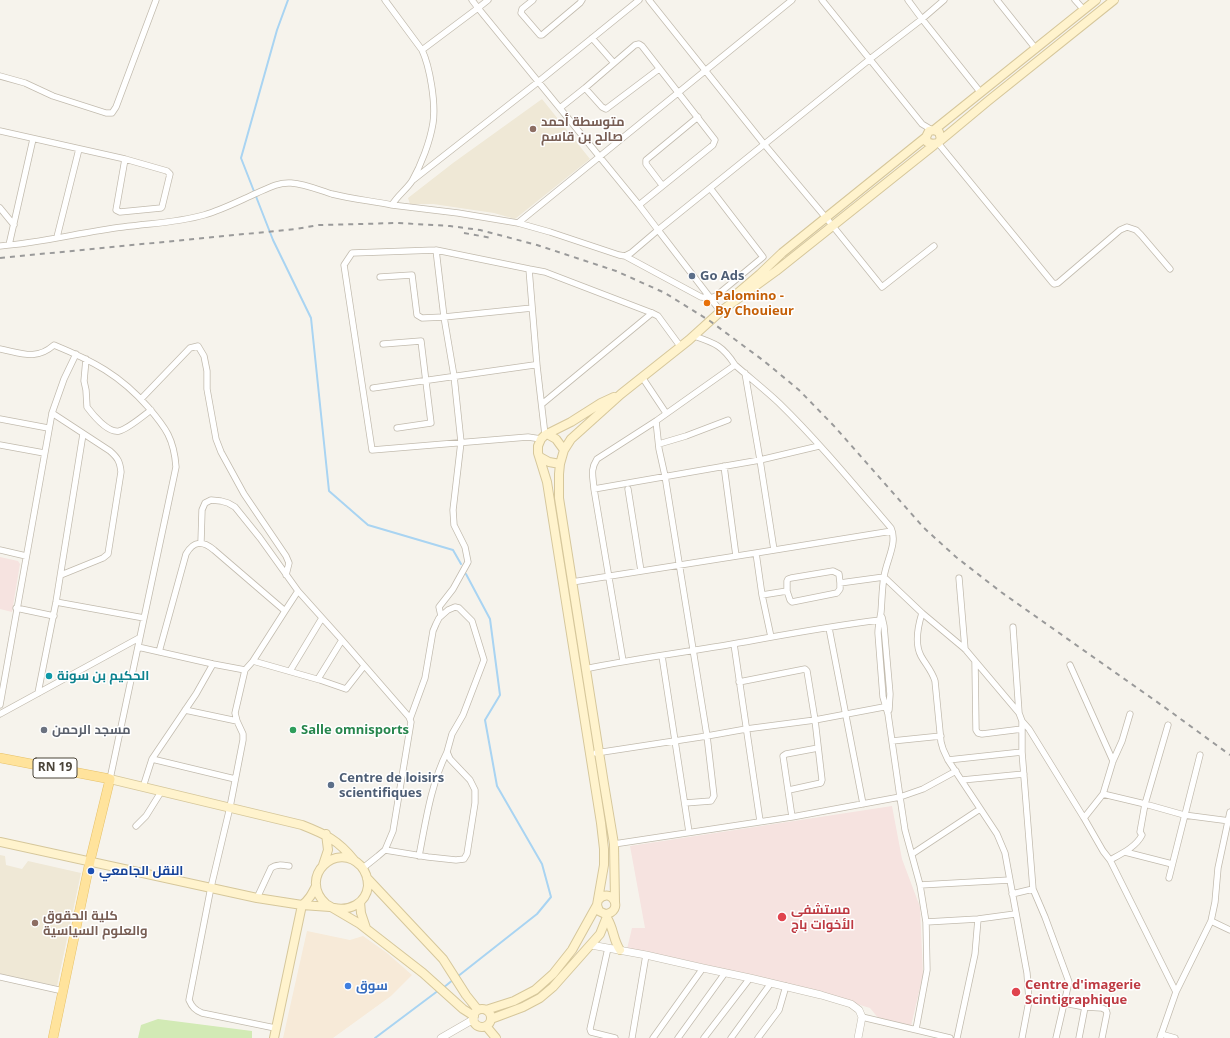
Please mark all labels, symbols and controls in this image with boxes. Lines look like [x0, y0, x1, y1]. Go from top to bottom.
place label: متوسطة أحمد صالح بن قاسم [541, 114, 625, 145]
marker: متوسطة أحمد صالح بن قاسم [528, 124, 538, 134]
place label: Go Ads [700, 268, 744, 284]
marker: Go Ads [687, 271, 697, 281]
place label: Palomino - By Chouieur [715, 288, 794, 319]
marker: Palomino - By Chouieur [702, 298, 712, 308]
place label: الحكيم بن سونة [57, 668, 149, 684]
marker: الحكيم بن سونة [44, 671, 54, 681]
place label: مسجد الرحمن [52, 722, 131, 738]
place label: Salle omnisports [301, 722, 409, 738]
marker: مسجد الرحمن [39, 725, 49, 735]
marker: Salle omnisports [288, 725, 298, 735]
road number: RN 19 [33, 758, 77, 778]
place label: Centre de loisirs scientifiques [339, 770, 444, 801]
marker: Centre de loisirs scientifiques [326, 780, 336, 790]
place label: النقل الجامعي [99, 863, 183, 879]
marker: النقل الجامعي [86, 866, 96, 876]
place label: مستشفى الأخوات باج [791, 902, 854, 933]
place label: كلية الحقوق والعلوم السياسية [43, 908, 148, 939]
marker: مستشفى الأخوات باج [776, 911, 788, 923]
marker: كلية الحقوق والعلوم السياسية [30, 918, 40, 928]
place label: Centre d'imagerie Scintigraphique [1025, 977, 1141, 1008]
place label: سوق [356, 978, 388, 994]
marker: سوق [343, 981, 353, 991]
marker: Centre d'imagerie Scintigraphique [1010, 986, 1022, 998]

